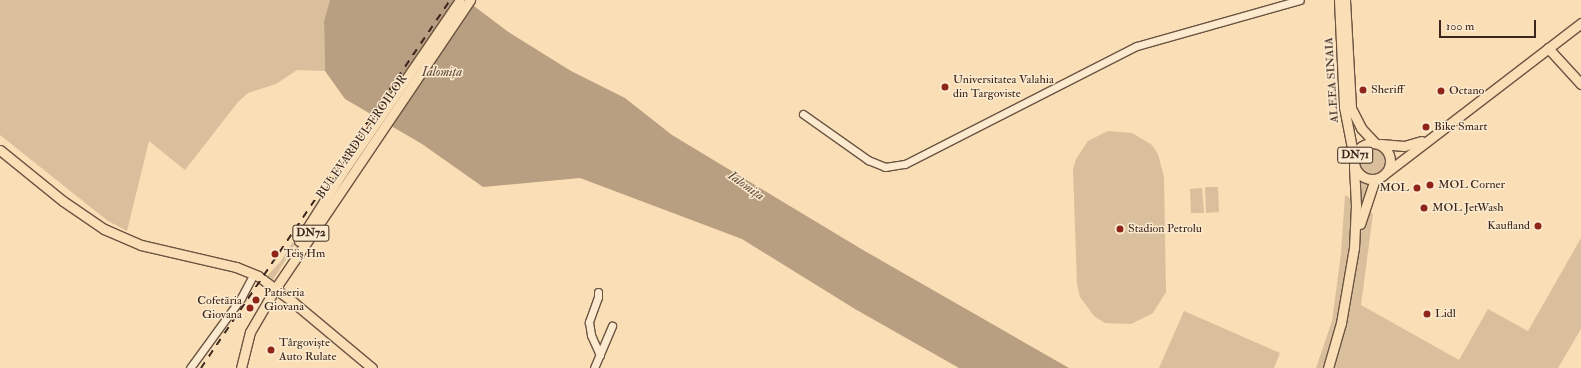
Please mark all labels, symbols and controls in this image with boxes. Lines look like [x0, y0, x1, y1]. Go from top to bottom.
scale bar [1441, 12, 1538, 38]
text: 100 m [1446, 19, 1474, 34]
street label: ALEEA SINAIA [1322, 37, 1342, 123]
water label: Ialomița [422, 64, 462, 80]
street label: BULEVARDUL EROILOR [314, 72, 410, 202]
place label: Universitatea Valahia din Targoviste [953, 73, 1054, 101]
marker: Universitatea Valahia din Targoviste [940, 82, 950, 92]
place label: Sheriff [1371, 83, 1403, 97]
place label: Octano [1449, 84, 1484, 98]
marker: Sheriff [1358, 85, 1368, 95]
marker: Octano [1436, 86, 1446, 96]
place label: Bike Smart [1434, 120, 1487, 134]
marker: Bike Smart [1421, 122, 1431, 132]
road number: DN71 [1337, 146, 1373, 164]
water label: Ialomița [725, 168, 767, 204]
place label: MOL Corner [1438, 178, 1505, 192]
marker: MOL Corner [1425, 180, 1435, 190]
place label: MOL [1379, 181, 1409, 195]
marker: MOL [1412, 183, 1422, 193]
place label: MOL JetWash [1432, 201, 1503, 215]
marker: MOL JetWash [1419, 203, 1429, 213]
place label: Kaufland [1487, 219, 1530, 233]
marker: Kaufland [1533, 221, 1543, 231]
place label: Stadion Petrolu [1128, 222, 1202, 236]
road number: DN72 [292, 224, 330, 242]
marker: Stadion Petrolu [1115, 224, 1125, 234]
place label: Teiș Hm [284, 247, 325, 261]
marker: Teiș Hm [269, 248, 281, 260]
place label: Patiseria Giovana [264, 286, 304, 314]
place label: Cofetăria Giovana [197, 294, 242, 322]
marker: Patiseria Giovana [251, 295, 261, 305]
marker: Cofetăria Giovana [245, 303, 255, 313]
place label: Lidl [1435, 307, 1456, 321]
marker: Lidl [1422, 309, 1432, 319]
place label: Târgoviște Auto Rulate [279, 336, 336, 364]
marker: Târgoviște Auto Rulate [266, 345, 276, 355]

